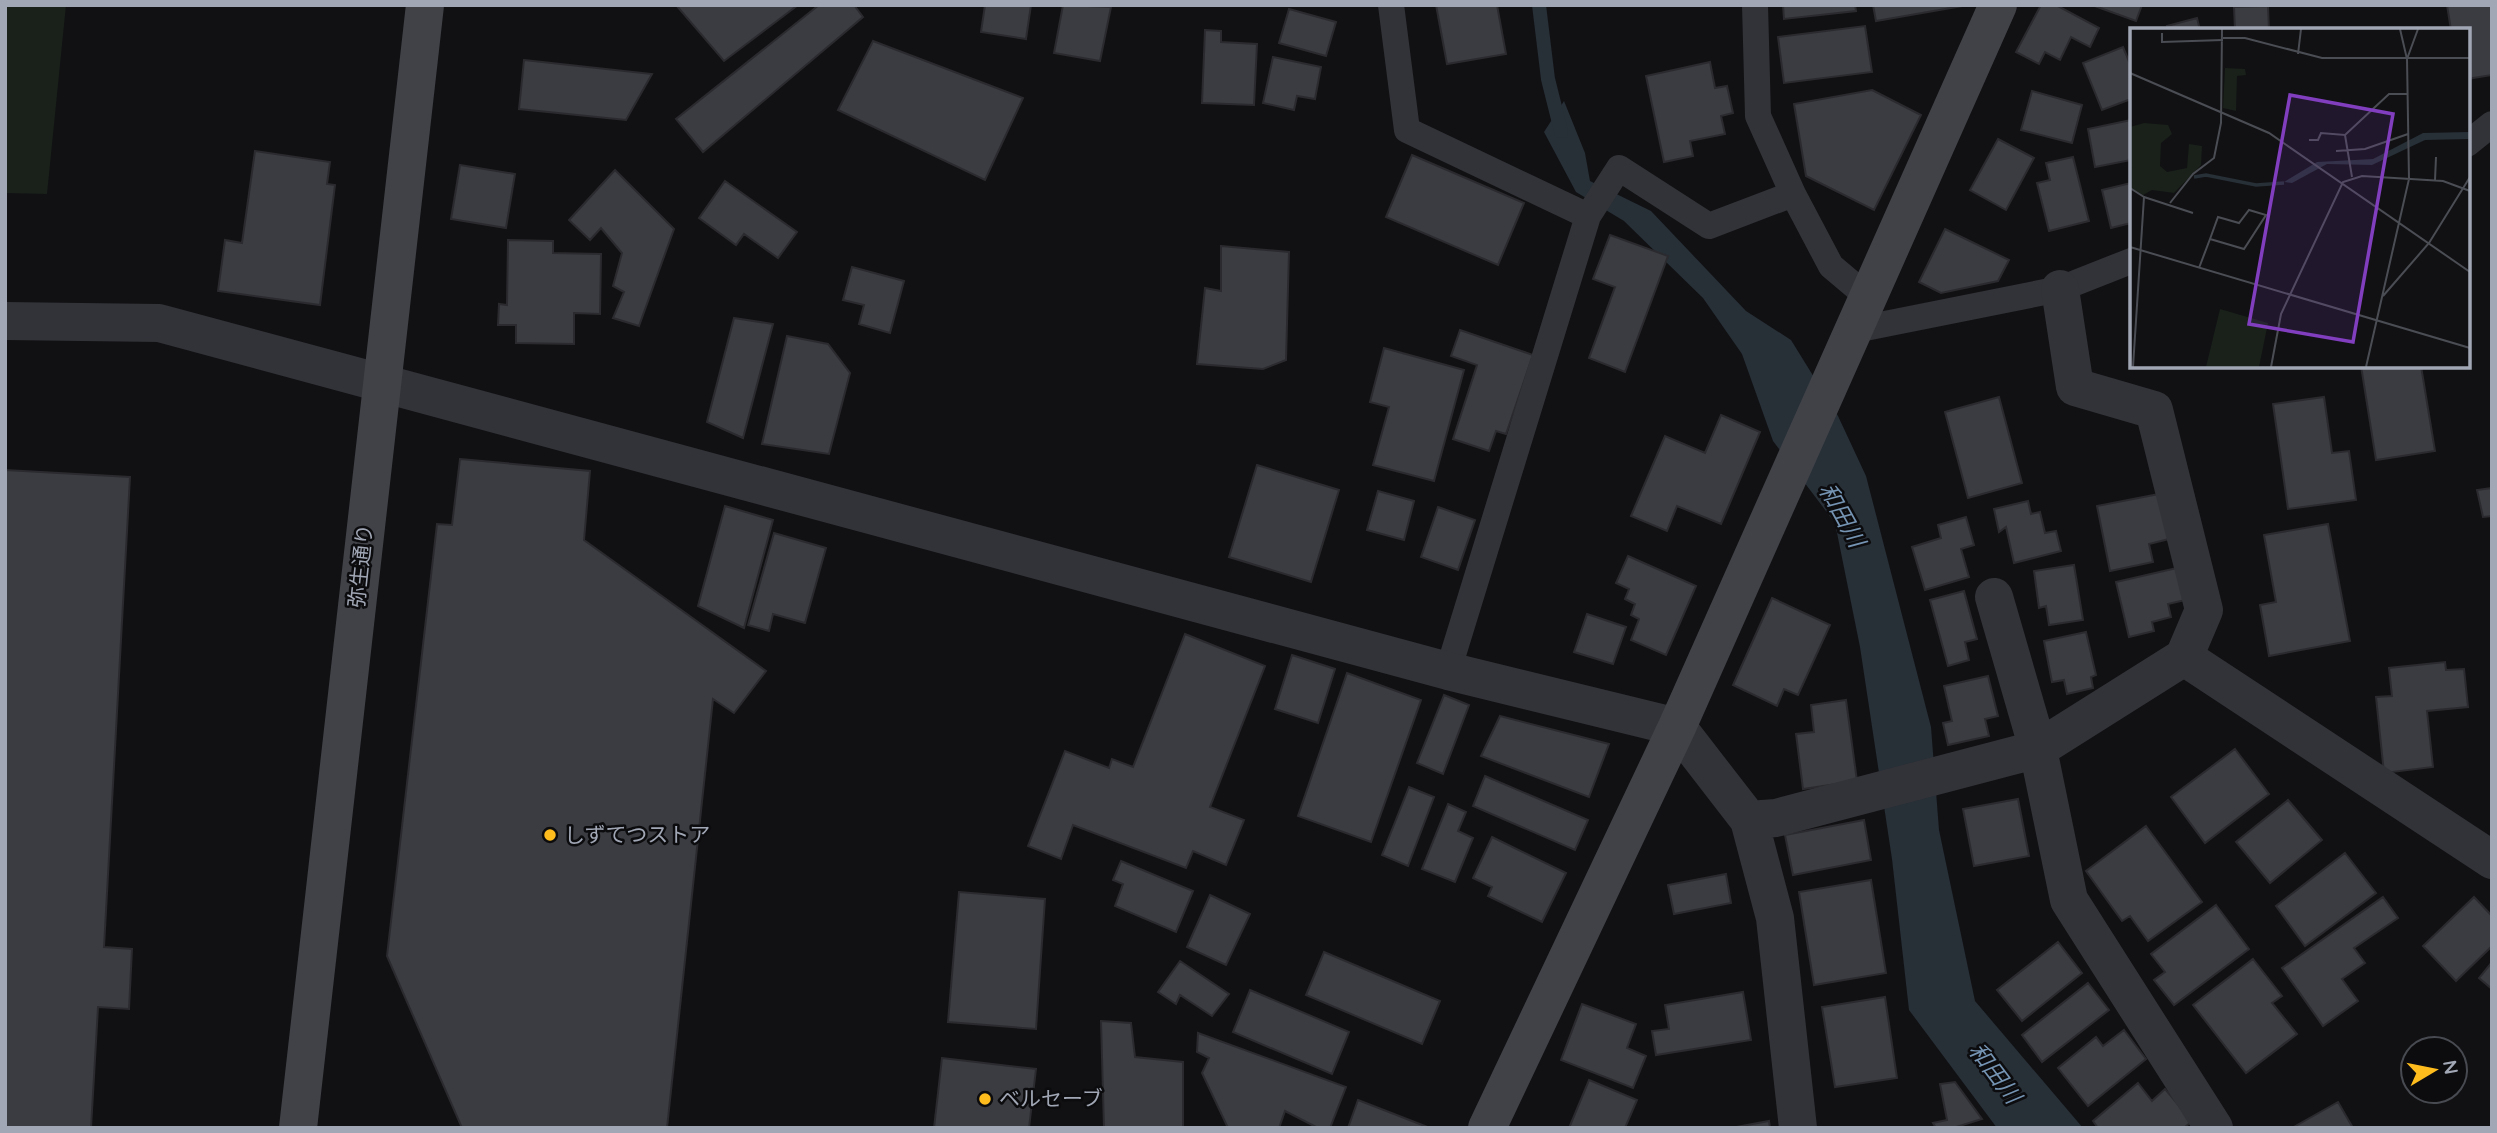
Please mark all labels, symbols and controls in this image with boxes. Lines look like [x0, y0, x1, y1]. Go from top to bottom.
inset map [2130, 28, 2469, 368]
water label: 和田川 [1813, 478, 1873, 555]
street label: 弥生通り [343, 523, 377, 609]
place label: しずてつストア [564, 821, 710, 847]
marker: しずてつストア [542, 827, 558, 843]
north arrow [2399, 1035, 2469, 1105]
water label: 和田川 [1963, 1036, 2030, 1111]
text: N [2438, 1058, 2464, 1076]
place label: ベルセーブ [999, 1085, 1103, 1111]
marker: ベルセーブ [977, 1091, 993, 1107]

